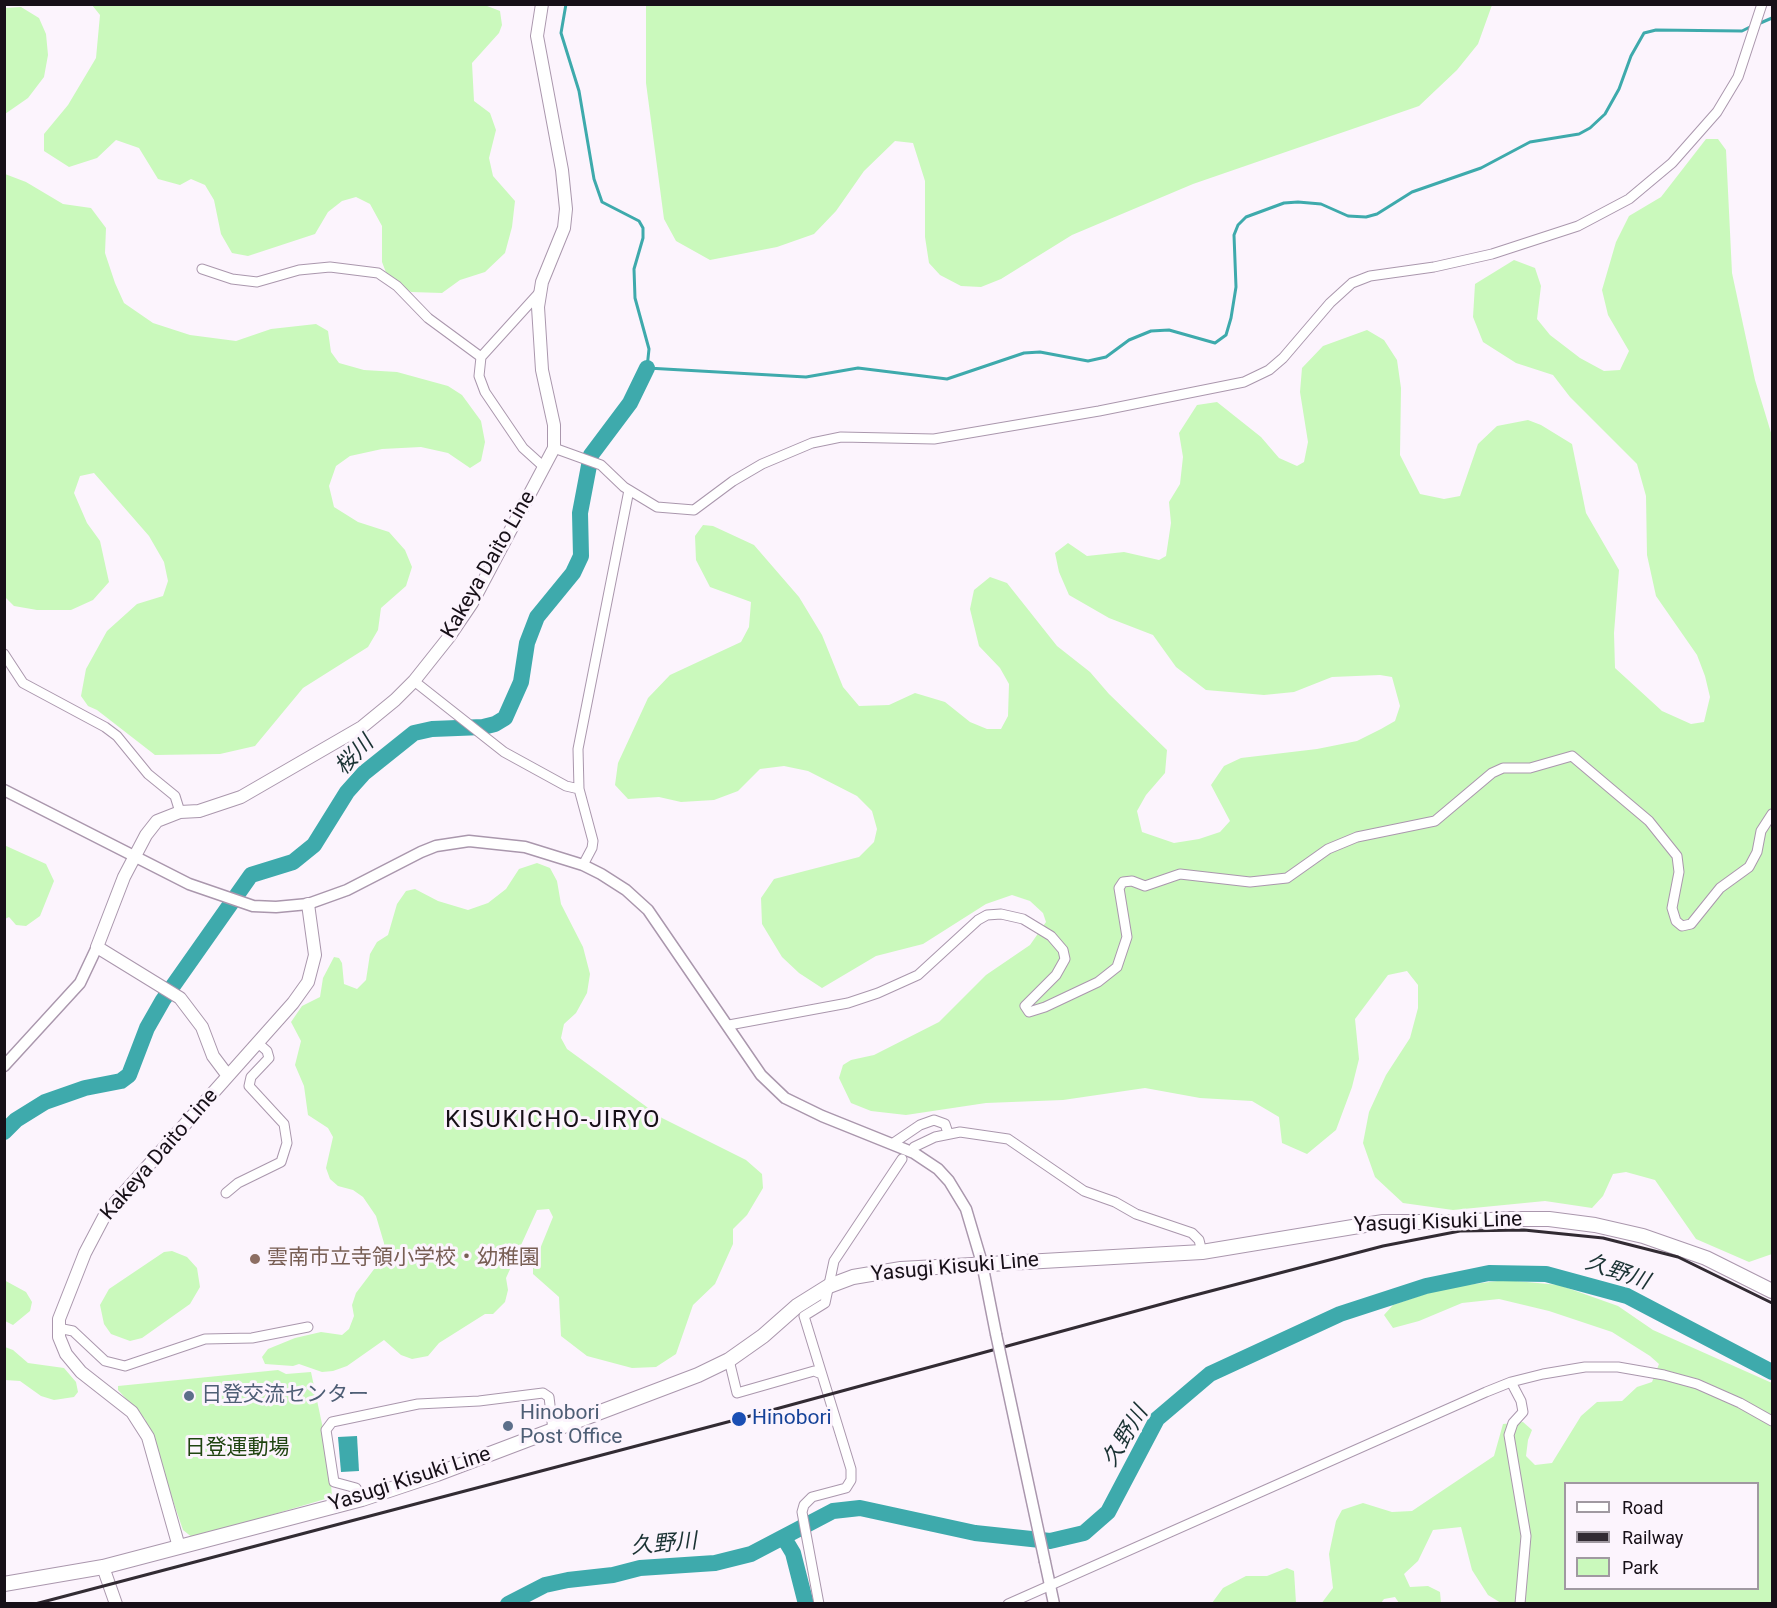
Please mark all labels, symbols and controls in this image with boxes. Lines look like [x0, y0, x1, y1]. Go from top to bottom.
street label: Kakeya Daito Line [437, 487, 541, 643]
water label: 桜川 [330, 731, 380, 781]
street label: Kakeya Daito Line [96, 1084, 224, 1226]
district label: KISUKICHO-JIRYO [445, 1107, 661, 1135]
street label: Yasugi Kisuki Line [1353, 1207, 1523, 1239]
place label: 雲南市立寺領小学校・幼稚園 [267, 1246, 540, 1272]
street label: Yasugi Kisuki Line [870, 1248, 1040, 1288]
water label: 久野川 [1582, 1250, 1652, 1296]
marker: 雲南市立寺領小学校・幼稚園 [248, 1252, 262, 1266]
place label: 日登交流センター [201, 1383, 369, 1409]
marker: 日登交流センター [182, 1389, 196, 1403]
place label: Hinobori Post Office [520, 1401, 623, 1451]
water label: 久野川 [1098, 1402, 1154, 1472]
place label: Hinobori [752, 1406, 832, 1432]
marker: Hinobori [730, 1410, 748, 1428]
marker: Hinobori Post Office [501, 1419, 515, 1433]
park label: 日登運動場 [185, 1436, 289, 1462]
street label: Yasugi Kisuki Line [326, 1442, 494, 1518]
legend [1564, 1482, 1759, 1590]
text: Road [1622, 1497, 1663, 1518]
text: Railway [1622, 1527, 1683, 1548]
water label: 久野川 [630, 1529, 698, 1561]
text: Park [1622, 1557, 1658, 1578]

